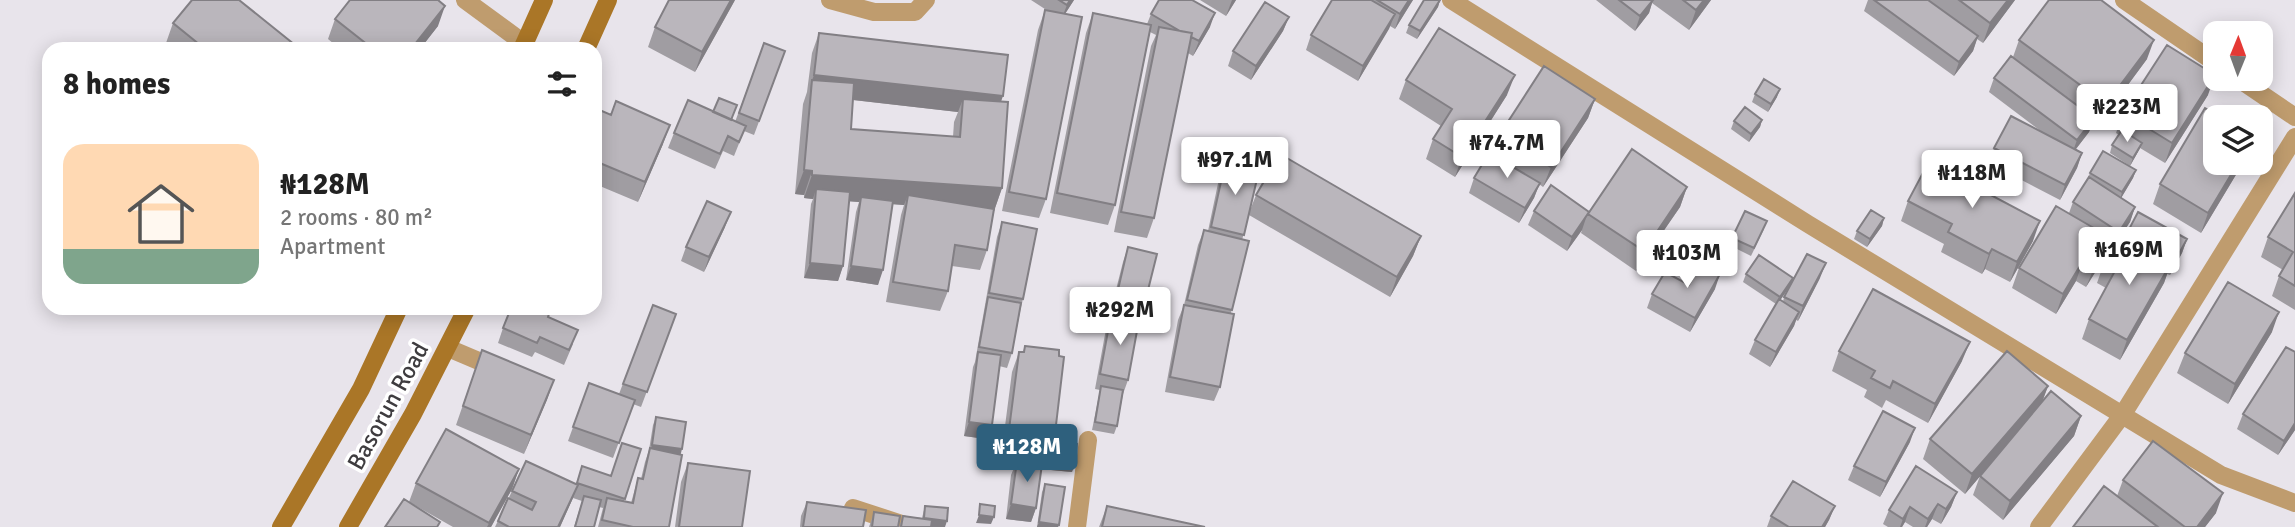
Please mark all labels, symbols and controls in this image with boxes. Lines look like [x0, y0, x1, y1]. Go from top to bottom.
north arrow [2203, 21, 2273, 91]
map controls [2203, 21, 2273, 175]
icon: filters [543, 65, 581, 103]
text: 8 homes [63, 66, 170, 103]
pin: ₦223M [2078, 85, 2176, 144]
text: ₦223M [2093, 92, 2161, 121]
button: layers [2203, 105, 2273, 175]
pin: ₦74.7M [1450, 120, 1564, 180]
text: ₦74.7M [1469, 128, 1545, 157]
pin: ₦97.1M [1178, 138, 1292, 197]
text: ₦97.1M [1197, 145, 1273, 174]
pin: ₦118M [1923, 150, 2021, 210]
text: ₦118M [1938, 158, 2006, 187]
text: ₦128M [280, 166, 370, 203]
icon: home [119, 172, 203, 256]
text: 2 rooms · 80 m² [280, 203, 433, 232]
pin: ₦169M [2080, 228, 2178, 287]
pin: ₦103M [1638, 230, 1736, 290]
text: Apartment [280, 232, 385, 261]
text: ₦169M [2095, 235, 2163, 264]
text: ₦103M [1653, 238, 1721, 267]
pin: ₦292M [1071, 288, 1169, 347]
text: ₦292M [1086, 295, 1154, 324]
street label: Basorun Road [341, 337, 435, 475]
pin: ₦128M [978, 424, 1076, 484]
text: ₦128M [993, 432, 1061, 461]

